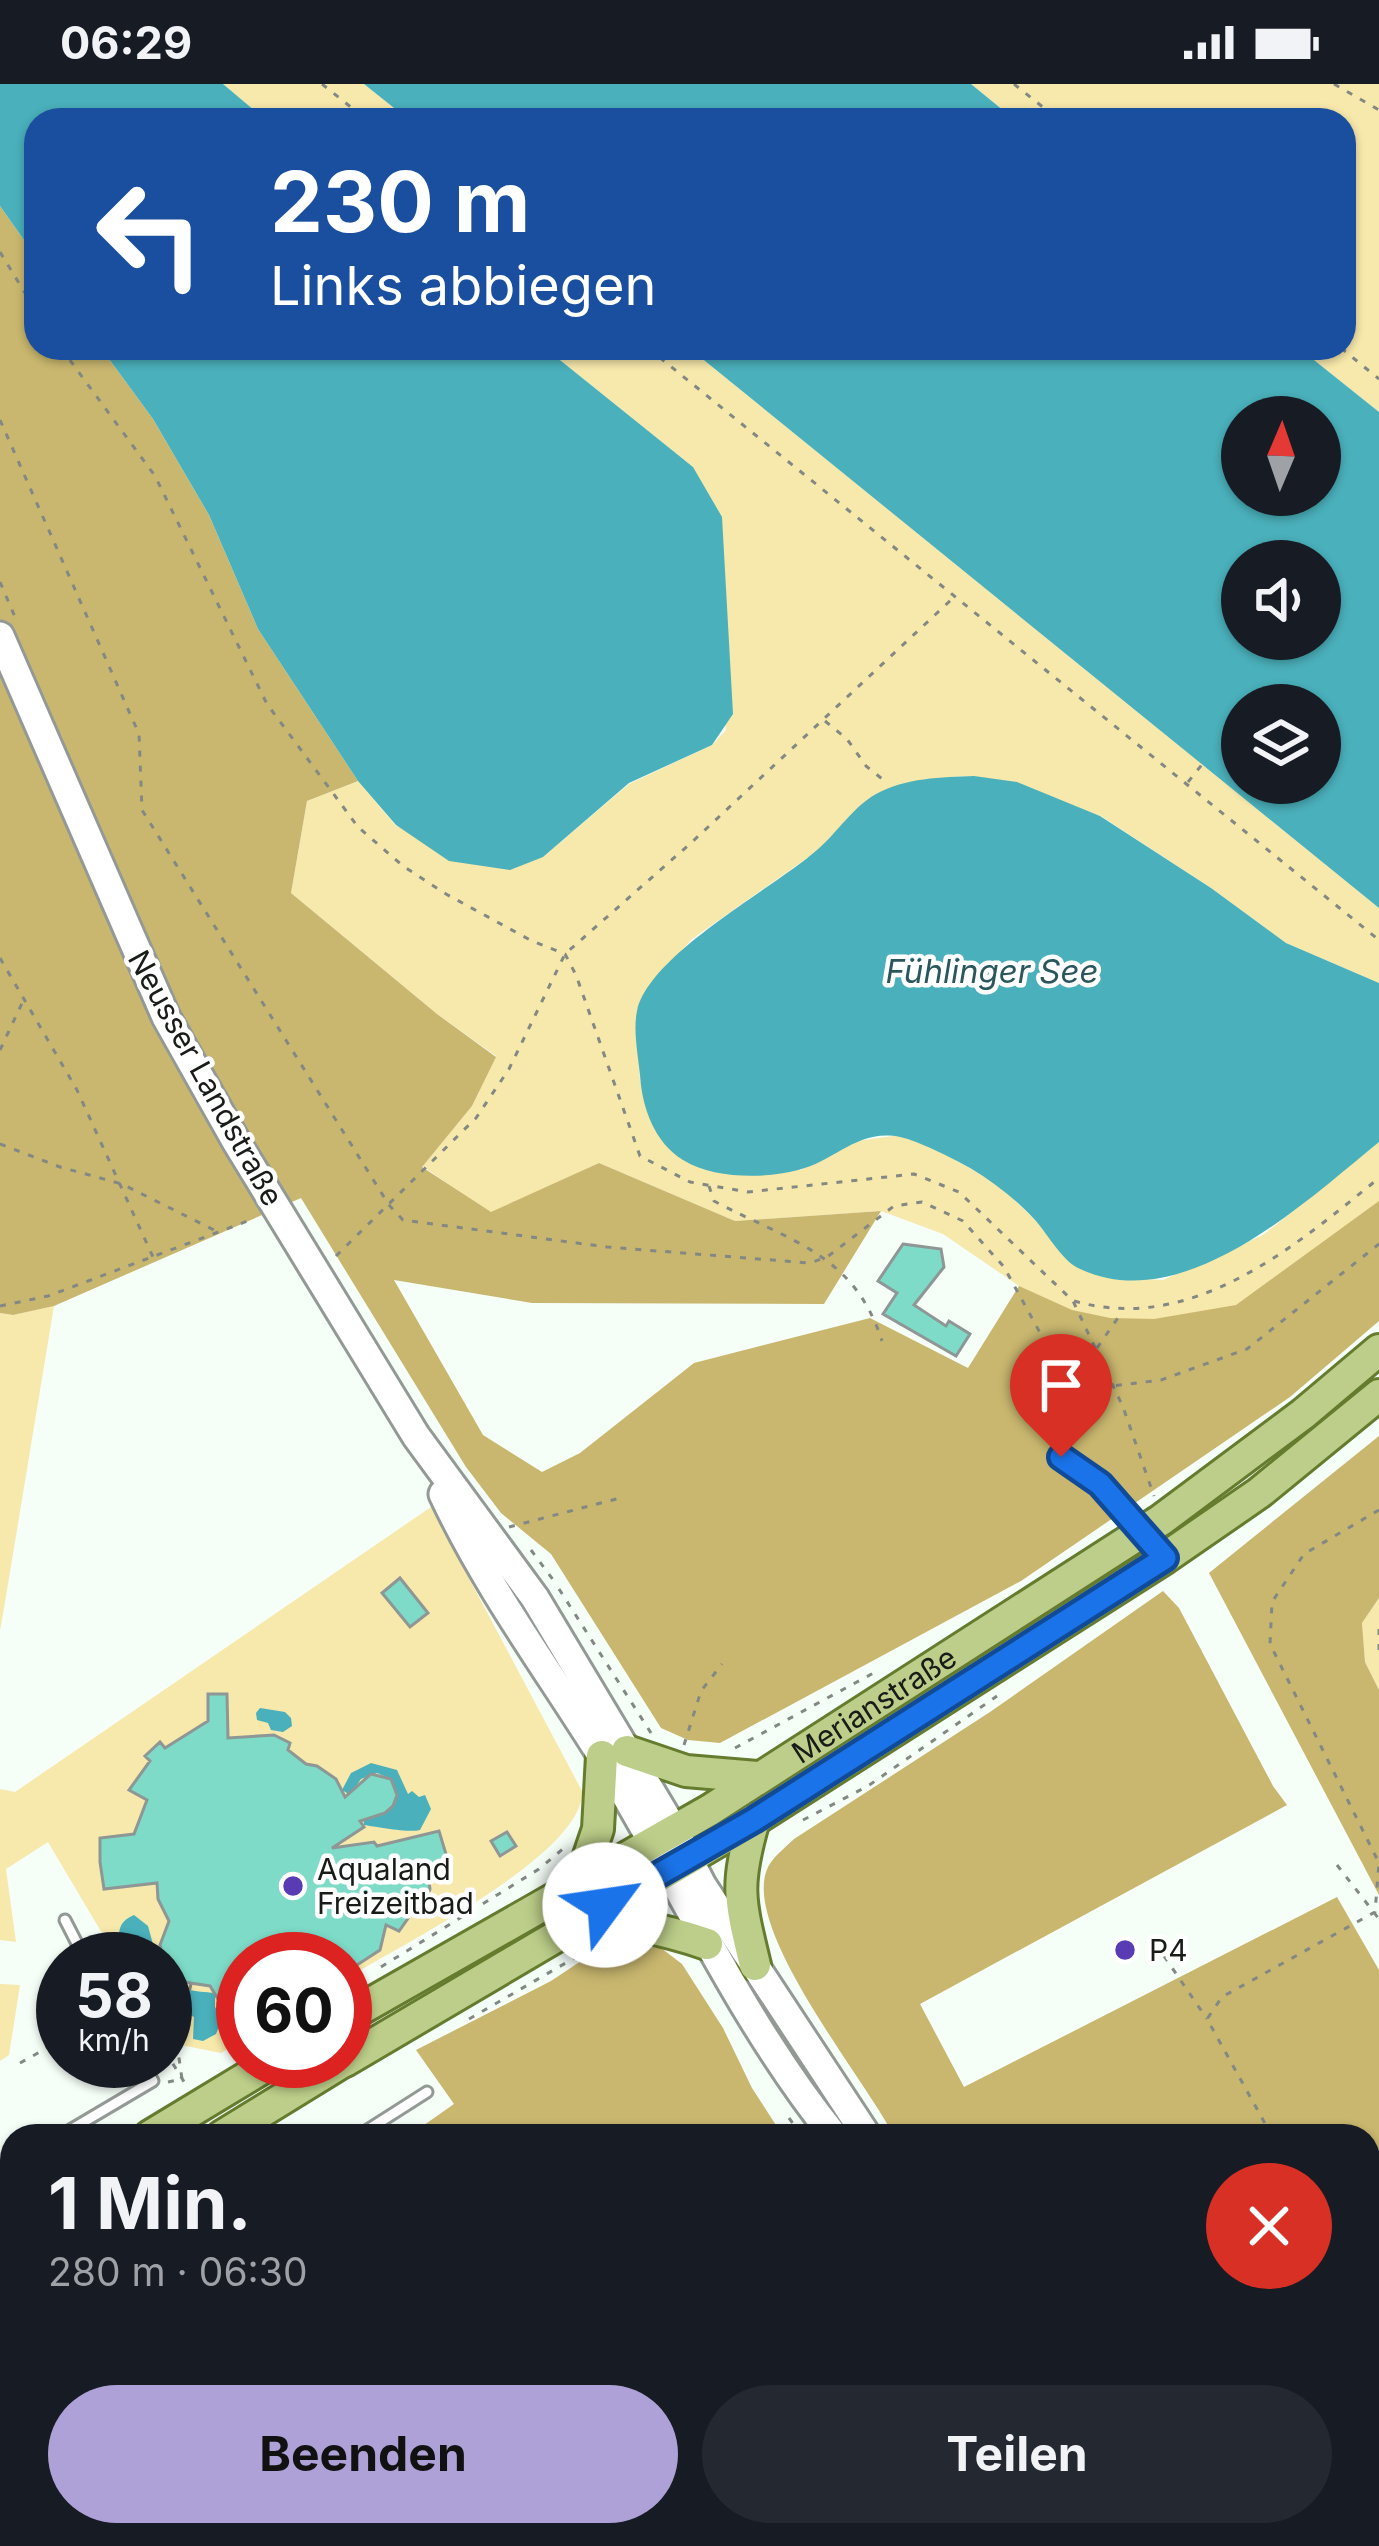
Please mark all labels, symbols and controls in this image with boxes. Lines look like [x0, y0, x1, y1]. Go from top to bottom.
text: 06:29 [60, 15, 192, 70]
text: 230 m [270, 151, 530, 252]
icon: left [72, 156, 228, 312]
text: Links abbiegen [270, 253, 656, 318]
north arrow [1221, 396, 1341, 516]
map controls [1221, 396, 1341, 804]
button: sound [1221, 540, 1341, 660]
button: layers [1221, 684, 1341, 804]
street label: Neusser Landstraße [121, 944, 291, 1212]
water label: Fühlinger See [885, 951, 1099, 991]
pin [1010, 1334, 1112, 1457]
icon: arrive [1028, 1352, 1094, 1418]
street label: Merianstraße [785, 1639, 963, 1771]
position arrow [542, 1842, 668, 1968]
place label: Aqualand Freizeitbad [317, 1851, 474, 1921]
marker: Aqualand Freizeitbad [280, 1873, 306, 1899]
speed limit sign: 60 [216, 1932, 372, 2088]
place label: P4 [1149, 1932, 1188, 1968]
marker: P4 [1112, 1937, 1138, 1963]
text: 58 [75, 1959, 153, 2031]
text: km/h [78, 2022, 150, 2058]
text: 1 Min. [48, 2159, 252, 2246]
button: close [1206, 2163, 1332, 2289]
text: 280 m · 06:30 [48, 2248, 308, 2295]
button: Beenden [48, 2385, 678, 2523]
button: Teilen [702, 2385, 1332, 2523]

